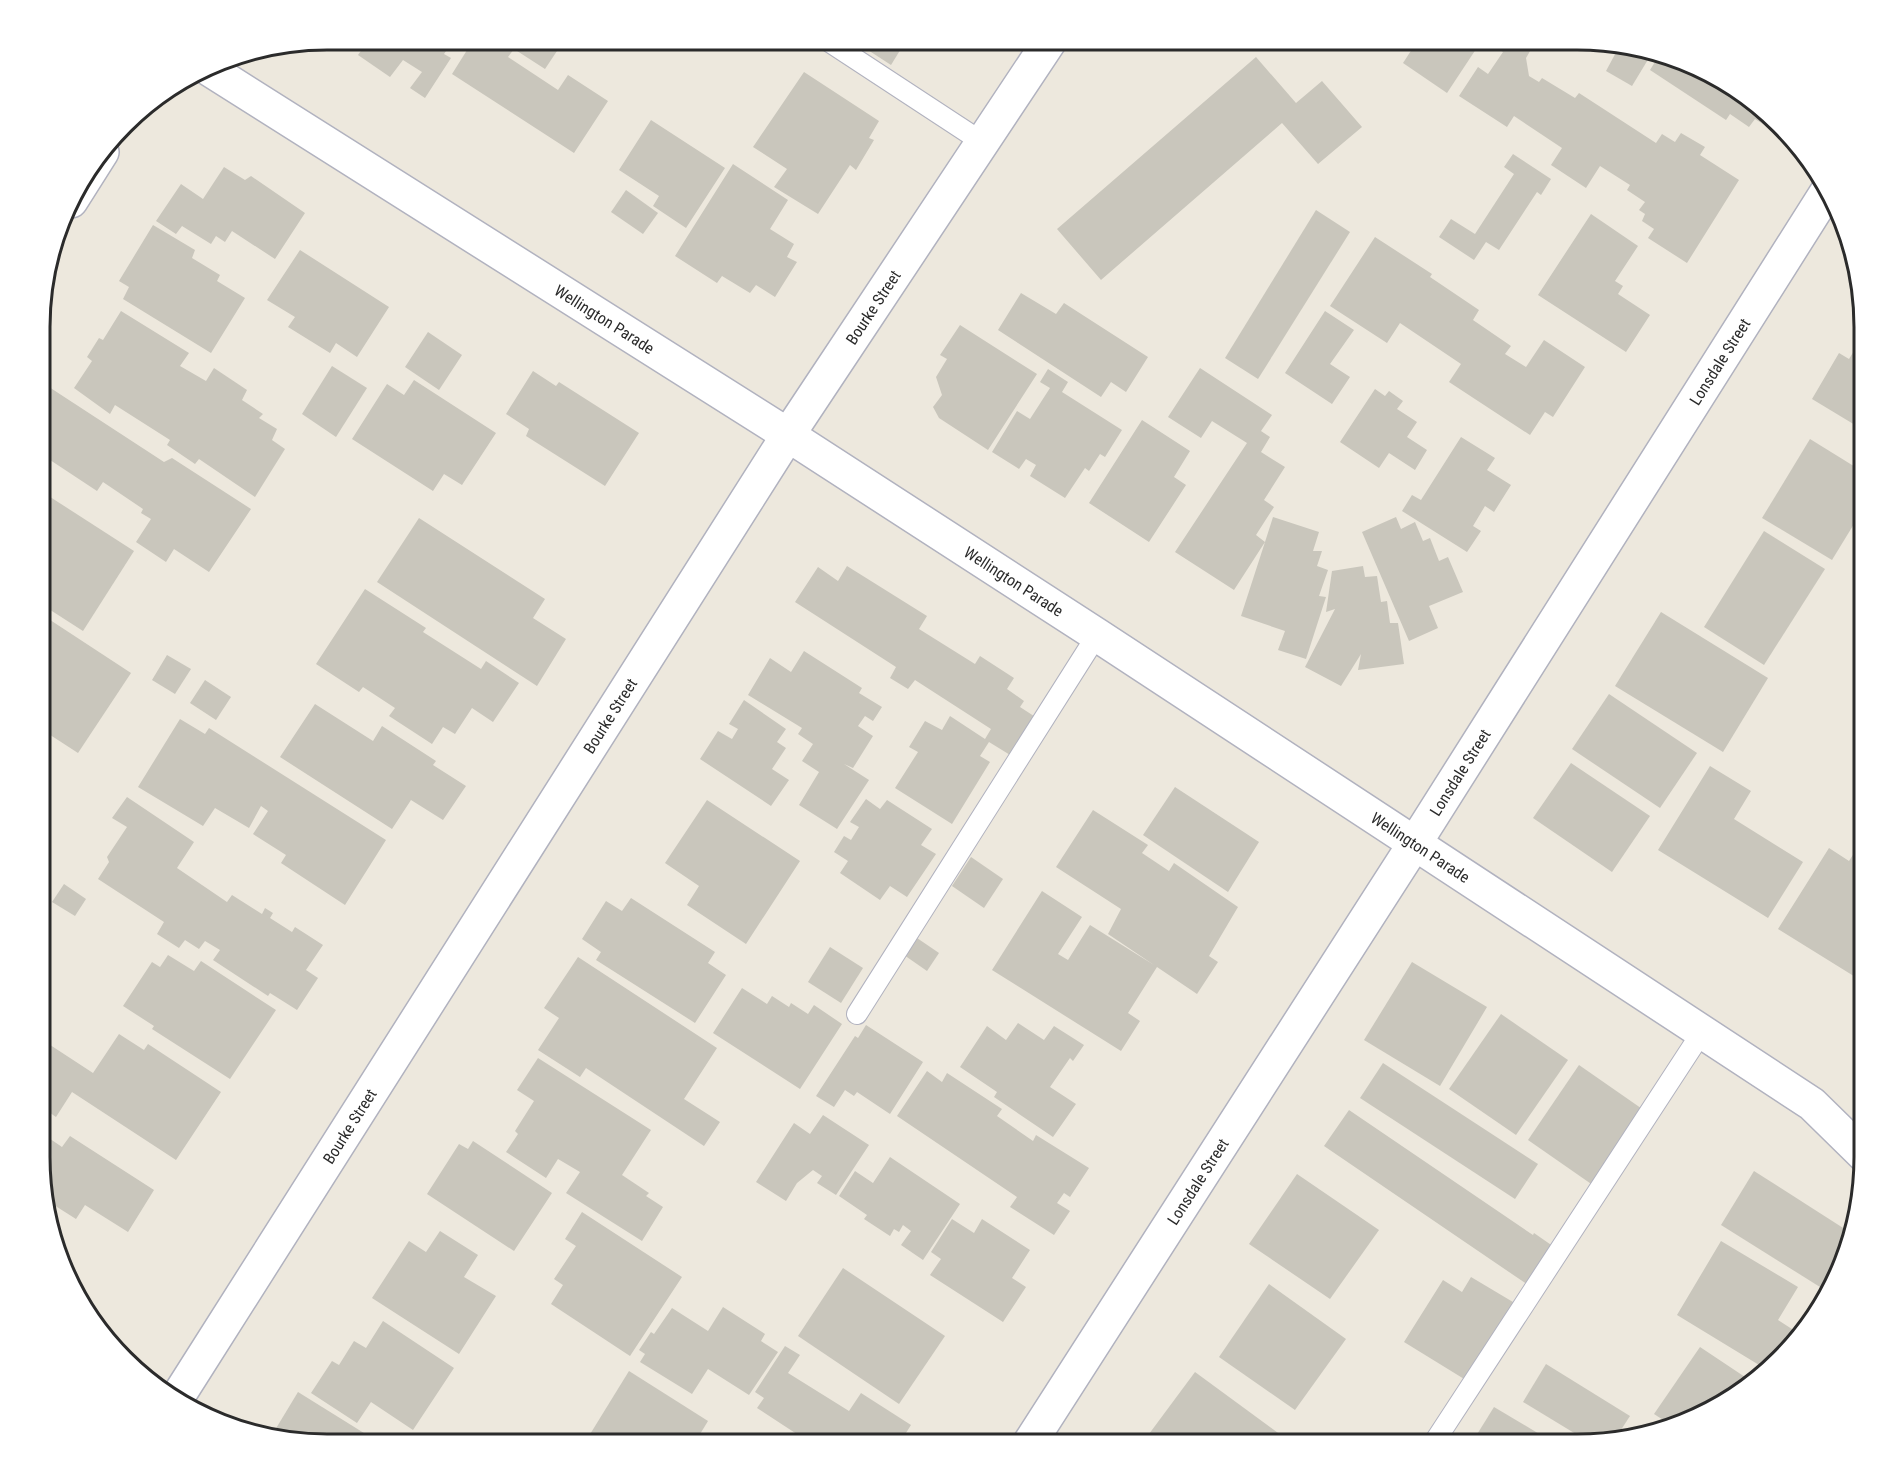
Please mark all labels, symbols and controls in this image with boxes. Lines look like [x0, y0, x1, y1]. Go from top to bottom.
street label: Bourke Street [842, 266, 905, 348]
street label: Wellington Parade [551, 281, 658, 358]
street label: Lonsdale Street [1686, 315, 1754, 409]
street label: Wellington Parade [960, 543, 1067, 621]
street label: Bourke Street [579, 675, 641, 757]
street label: Lonsdale Street [1426, 726, 1495, 819]
street label: Wellington Parade [1367, 808, 1473, 887]
street label: Bourke Street [319, 1085, 381, 1167]
street label: Lonsdale Street [1163, 1135, 1233, 1228]

